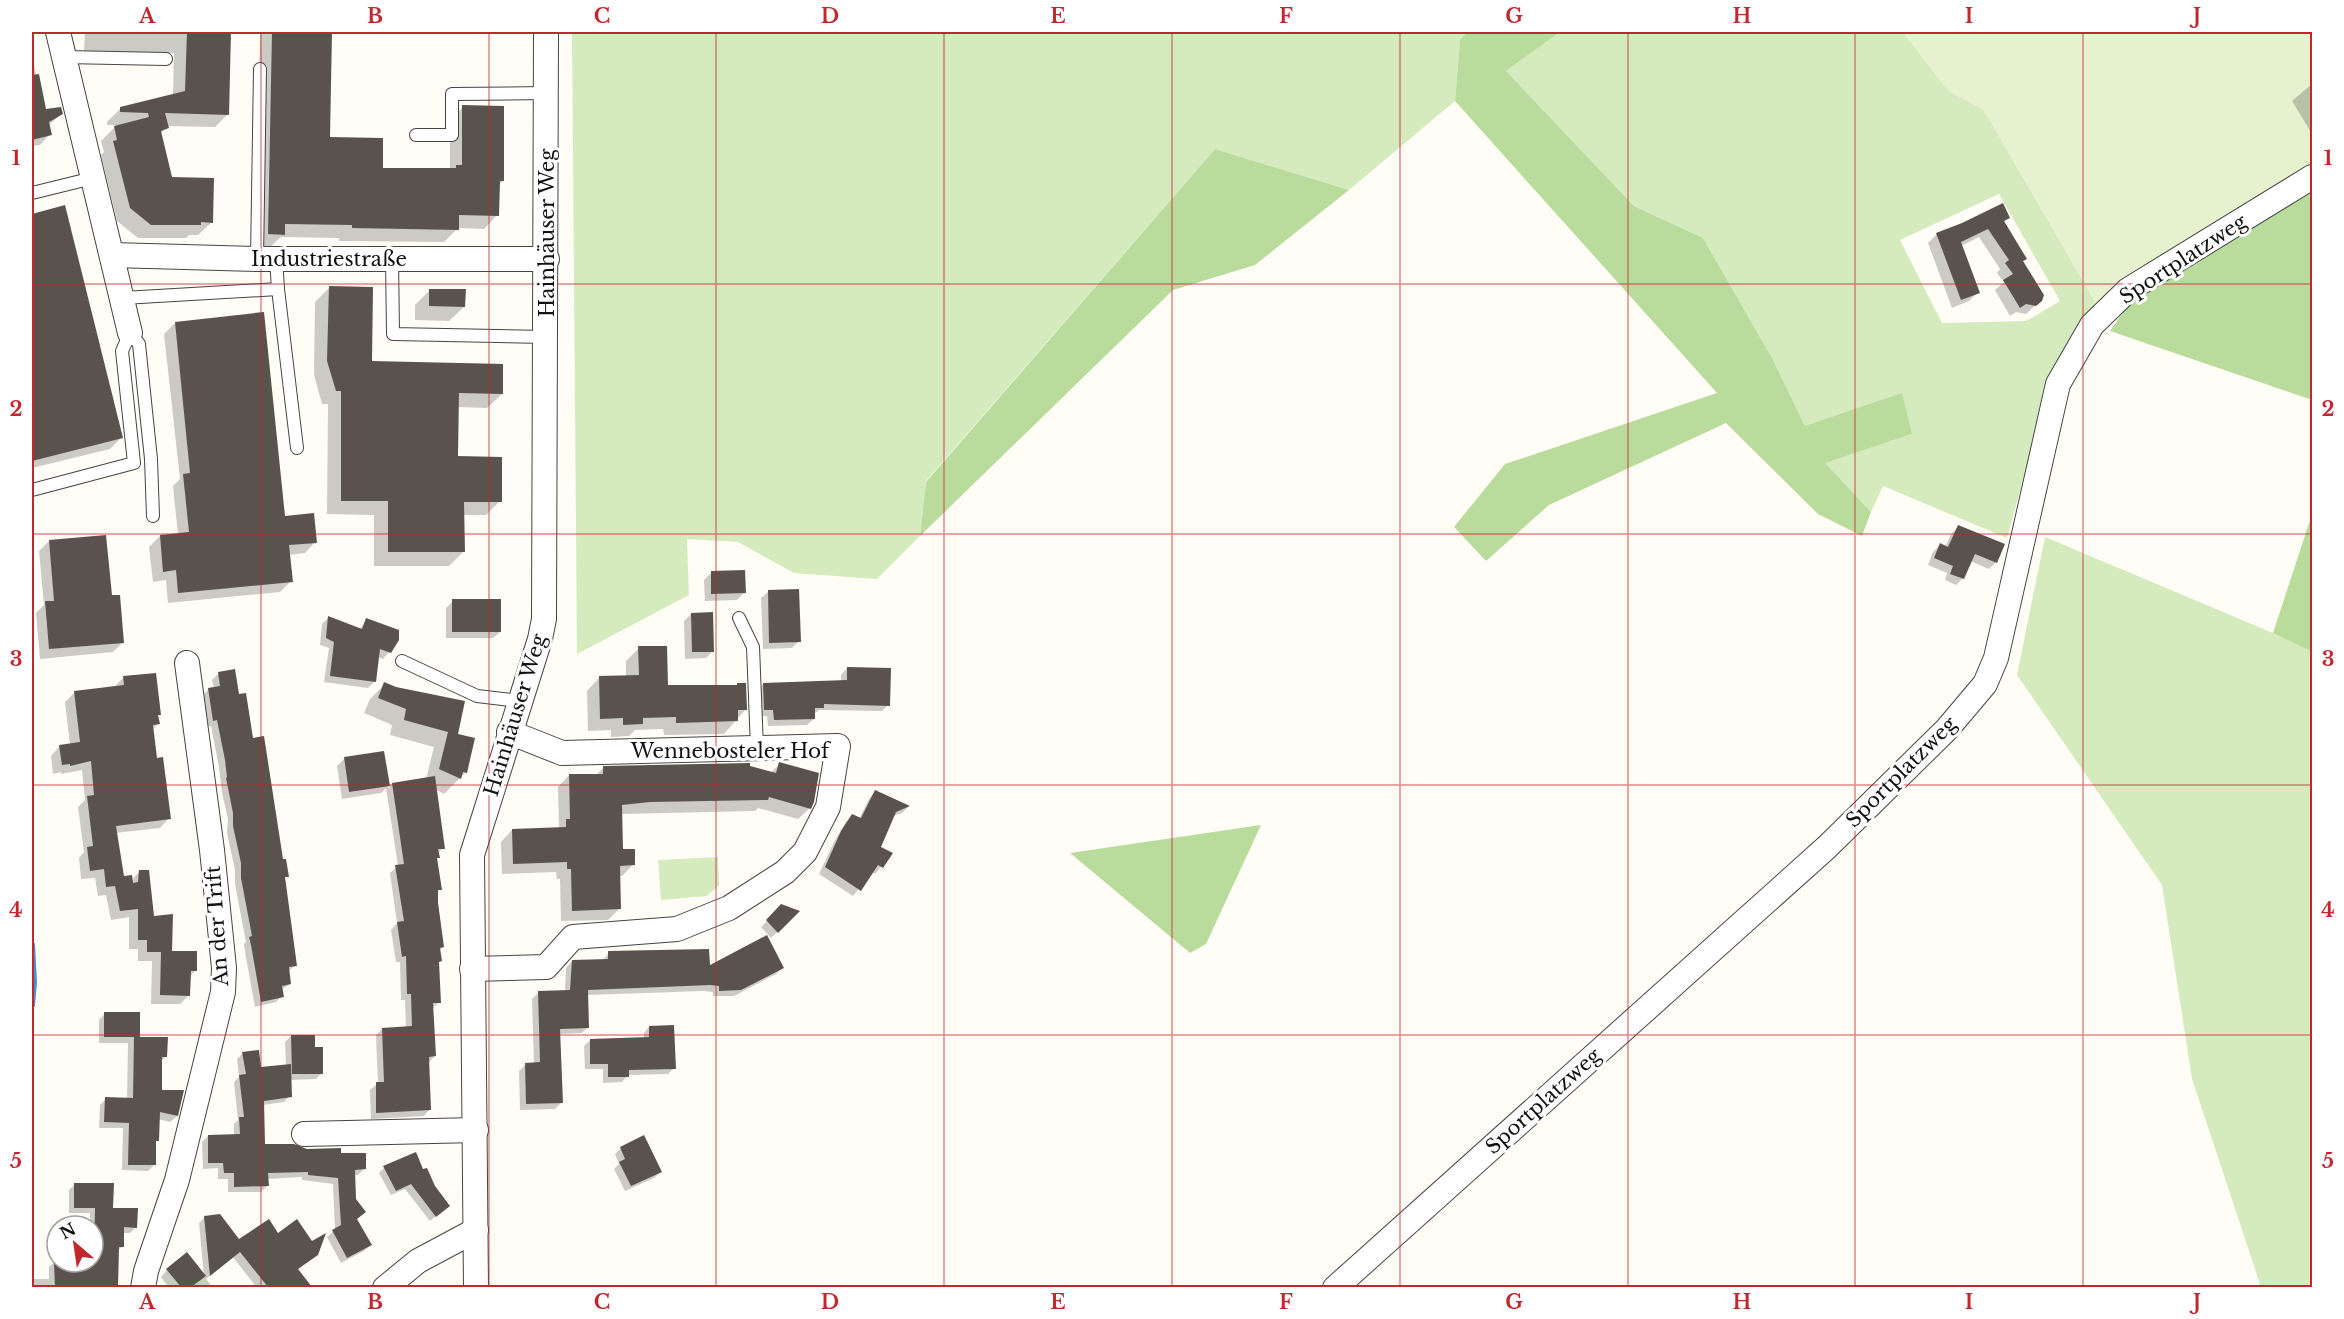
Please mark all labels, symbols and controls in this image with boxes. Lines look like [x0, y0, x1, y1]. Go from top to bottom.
text: A [138, 4, 156, 28]
text: B [367, 4, 383, 28]
text: C [594, 4, 610, 28]
text: D [821, 4, 839, 28]
text: E [1050, 4, 1066, 28]
text: F [1279, 4, 1293, 28]
text: G [1505, 4, 1523, 28]
text: H [1733, 4, 1752, 28]
text: I [1965, 4, 1973, 28]
text: J [2189, 4, 2201, 28]
text: 1 [12, 146, 21, 170]
text: 1 [2324, 146, 2333, 170]
street label: Hainhäuser Weg [535, 148, 559, 317]
street label: Sportplatzweg [2115, 208, 2252, 309]
street label: Industriestraße [251, 247, 407, 271]
text: 2 [9, 397, 23, 421]
text: 2 [2321, 397, 2335, 421]
street label: Hainhäuser Weg [479, 630, 551, 799]
text: 3 [10, 647, 22, 671]
text: 3 [2322, 647, 2334, 671]
street label: Sportplatzweg [1841, 711, 1962, 832]
street label: Wennebosteler Hof [630, 739, 832, 763]
street label: An der Trift [201, 864, 233, 988]
text: 4 [9, 898, 23, 922]
text: 4 [2321, 898, 2335, 922]
street label: Sportplatzweg [1481, 1042, 1606, 1159]
text: 5 [10, 1149, 22, 1173]
text: 5 [2322, 1149, 2334, 1173]
north arrow [45, 1214, 105, 1274]
text: N [56, 1218, 79, 1243]
text: A [138, 1290, 156, 1314]
text: B [367, 1290, 383, 1314]
text: C [594, 1290, 610, 1314]
text: D [821, 1290, 839, 1314]
text: E [1050, 1290, 1066, 1314]
text: F [1279, 1290, 1293, 1314]
text: G [1505, 1290, 1523, 1314]
text: H [1733, 1290, 1752, 1314]
text: I [1965, 1290, 1973, 1314]
text: J [2189, 1290, 2201, 1314]

